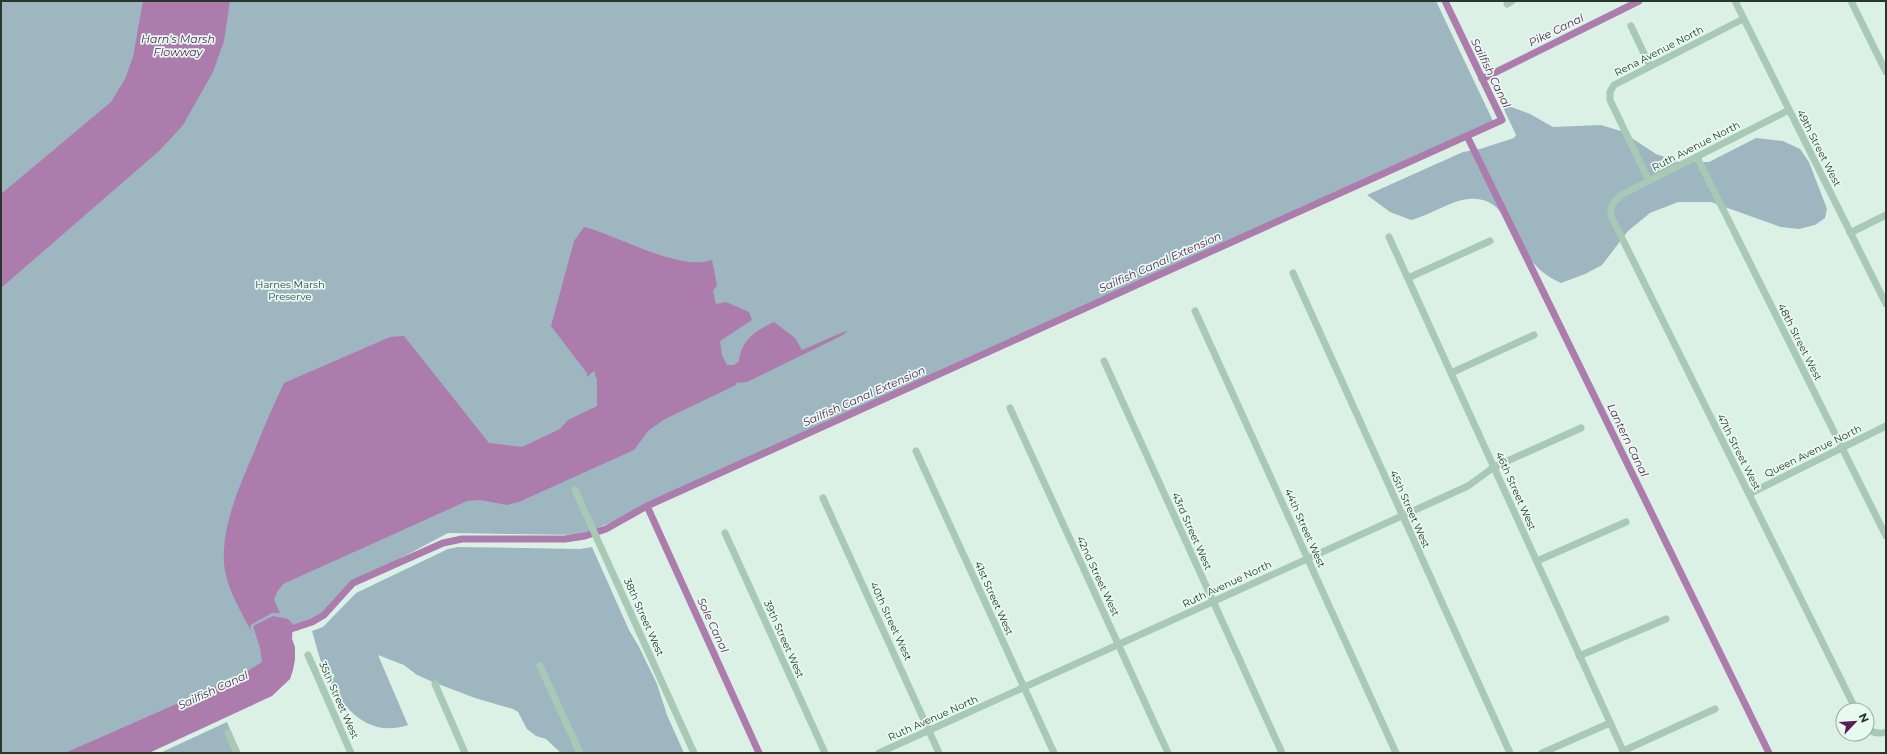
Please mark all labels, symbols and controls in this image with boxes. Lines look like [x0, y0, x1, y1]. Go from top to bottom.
water label: Pike Canal [1526, 11, 1586, 49]
street label: Rena Avenue North [1612, 23, 1706, 79]
water label: Harn's Marsh Flowway [141, 32, 215, 59]
water label: Sailfish Canal [1468, 36, 1514, 110]
street label: 49th Street West [1794, 107, 1844, 189]
street label: Ruth Avenue North [1650, 118, 1742, 174]
water label: Sailfish Canal Extension [1097, 229, 1223, 295]
park label: Harnes Marsh Preserve [255, 278, 325, 303]
street label: 48th Street West [1775, 301, 1825, 383]
water label: Sailfish Canal Extension [801, 363, 927, 429]
water label: Lantern Canal [1604, 401, 1652, 479]
street label: 47th Street West [1714, 412, 1764, 492]
street label: Queen Avenue North [1762, 422, 1864, 480]
street label: 46th Street West [1493, 450, 1539, 532]
street label: 45th Street West [1387, 468, 1433, 550]
street label: 44th Street West [1282, 487, 1328, 569]
street label: 43rd Street West [1169, 490, 1215, 572]
street label: 42nd Street West [1074, 534, 1122, 618]
street label: Ruth Avenue North [1180, 558, 1274, 610]
street label: 41st Street West [972, 559, 1016, 637]
street label: 38th Street West [621, 576, 667, 658]
street label: 40th Street West [867, 580, 915, 662]
water label: Sole Canal [694, 595, 732, 655]
street label: 39th Street West [761, 598, 807, 680]
street label: 35th Street West [316, 659, 362, 741]
water label: Sailfish Canal [176, 668, 250, 712]
street label: Ruth Avenue North [886, 692, 980, 744]
north arrow [1835, 702, 1875, 742]
text: N [1856, 711, 1872, 725]

